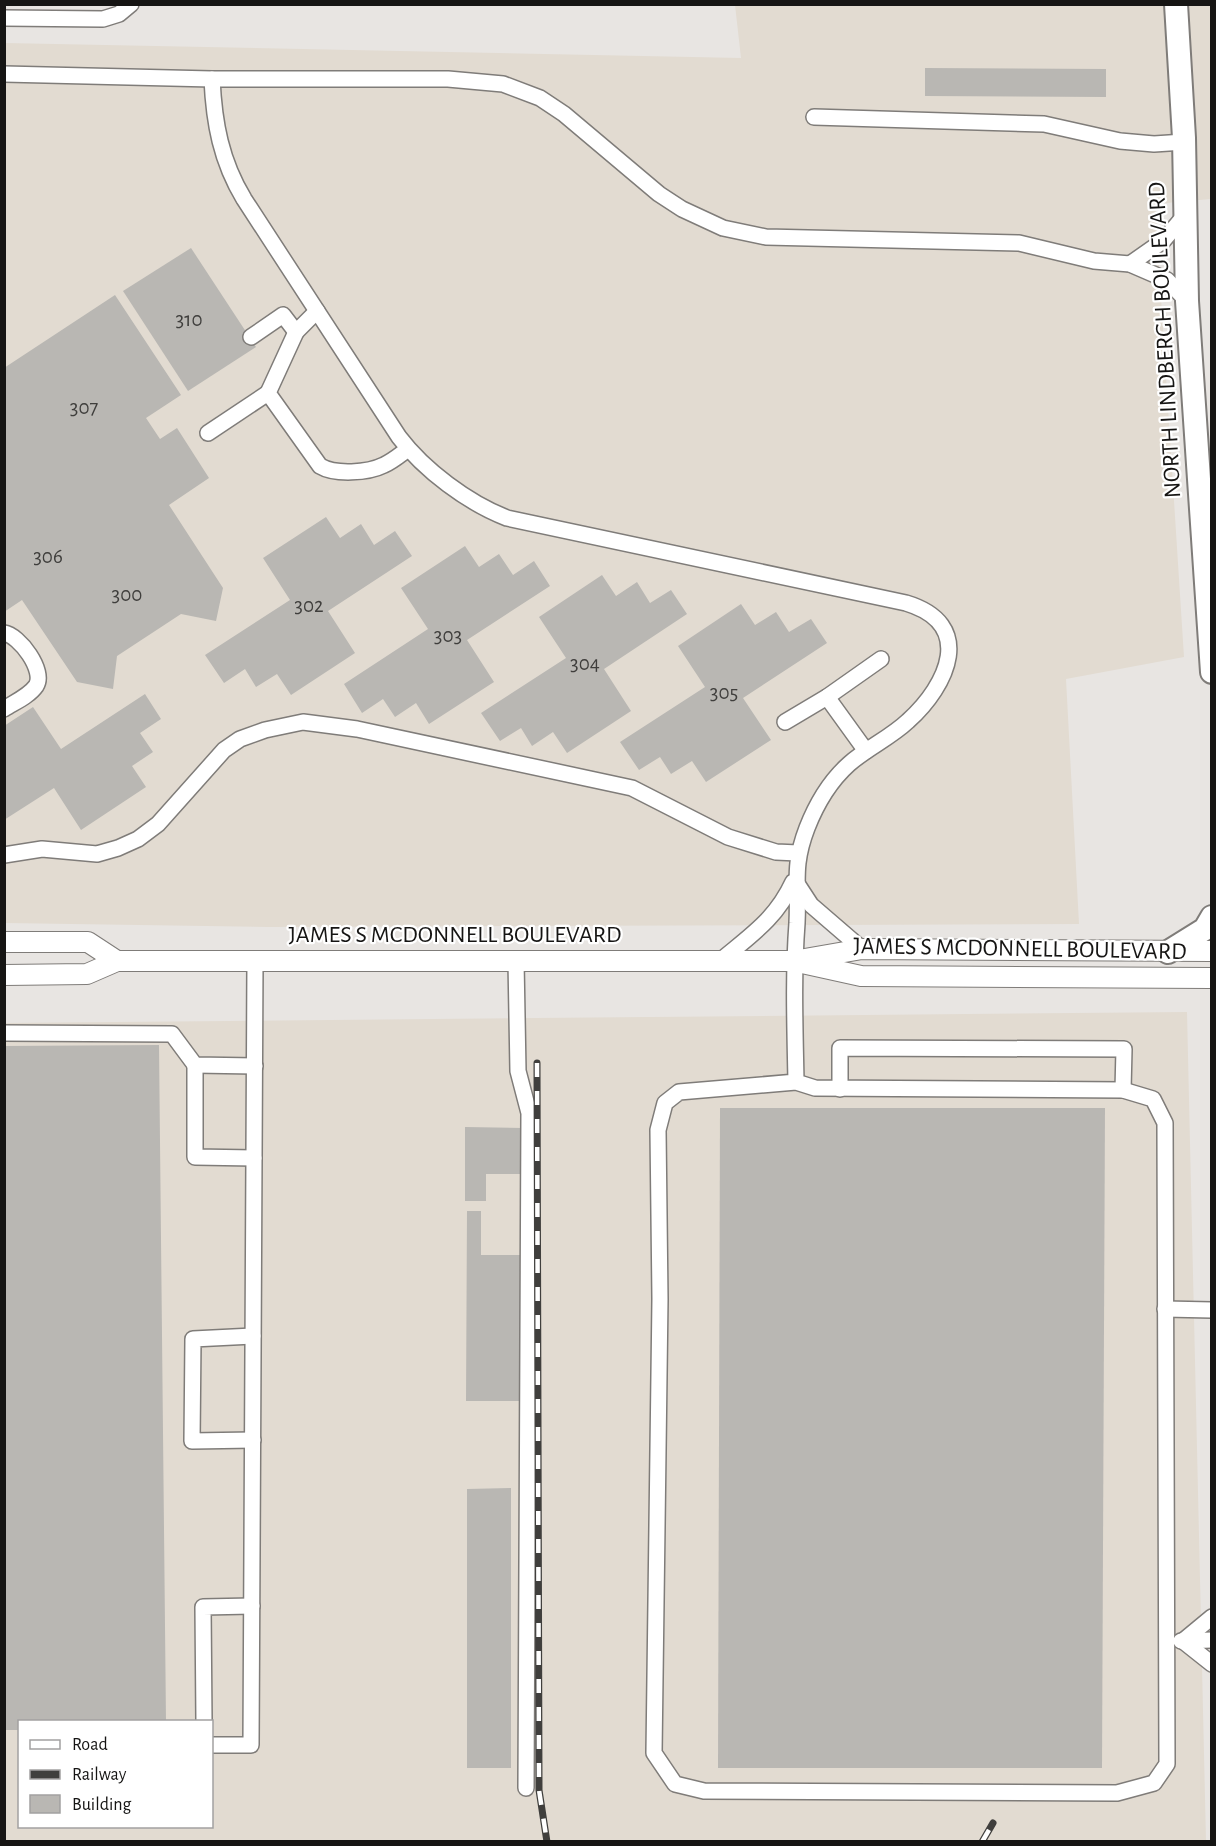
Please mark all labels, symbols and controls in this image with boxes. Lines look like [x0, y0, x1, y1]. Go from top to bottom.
street label: NORTH LINDBERGH BOULEVARD [1145, 181, 1185, 499]
house number: 310 [176, 309, 202, 330]
house number: 307 [70, 397, 98, 418]
house number: 306 [33, 546, 63, 567]
house number: 300 [112, 584, 142, 605]
house number: 302 [294, 595, 324, 616]
house number: 303 [434, 625, 462, 646]
house number: 304 [570, 653, 600, 674]
house number: 305 [710, 682, 738, 703]
street label: JAMES S MCDONNELL BOULEVARD [288, 923, 622, 947]
street label: JAMES S MCDONNELL BOULEVARD [853, 934, 1187, 964]
legend [18, 1720, 213, 1828]
text: Road [72, 1736, 108, 1754]
text: Railway [72, 1766, 127, 1784]
text: Building [72, 1796, 132, 1814]

